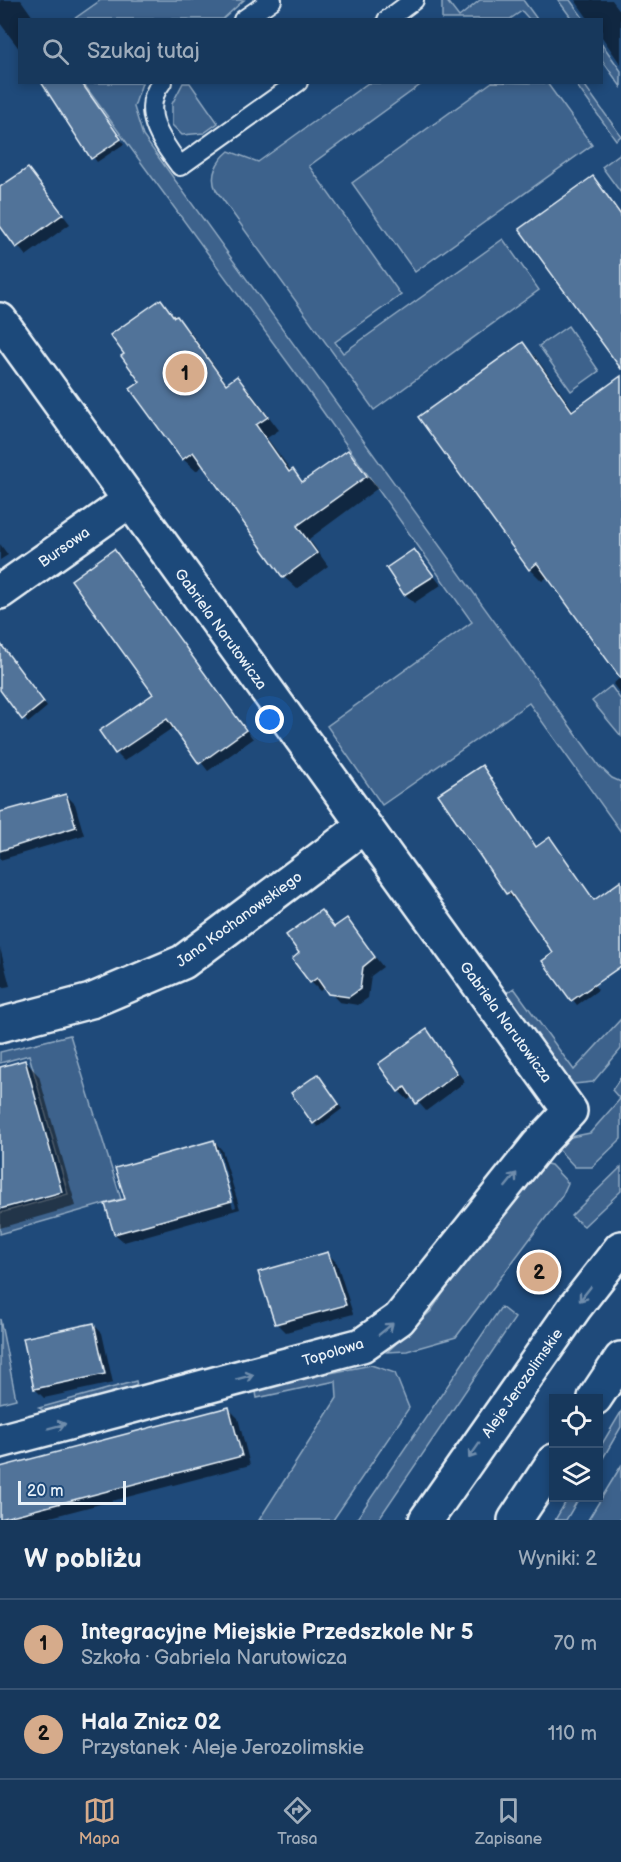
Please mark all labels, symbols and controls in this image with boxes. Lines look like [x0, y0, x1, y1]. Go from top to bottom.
search box [18, 18, 603, 84]
icon: search [39, 35, 72, 68]
text: Szukaj tutaj [87, 38, 200, 65]
pin: 1 [166, 350, 204, 395]
street label: Bursowa [35, 523, 94, 572]
street label: Gabriela Narutowicza [170, 565, 271, 694]
your location [255, 705, 284, 734]
street label: Jana Kochanowskiego [173, 867, 306, 972]
street label: Gabriela Narutowicza [455, 958, 556, 1087]
one-way arrow [504, 1172, 517, 1188]
pin: 2 [520, 1250, 558, 1294]
one-way arrow [579, 1286, 592, 1302]
one-way arrow [378, 1322, 393, 1336]
street label: Aleje Jerozolimskie [478, 1325, 567, 1442]
street label: Topolowa [300, 1334, 366, 1371]
one-way arrow [235, 1370, 254, 1382]
map controls [549, 1394, 603, 1502]
button: locate [549, 1394, 603, 1448]
one-way arrow [47, 1420, 66, 1431]
one-way arrow [468, 1443, 480, 1459]
button: layers [549, 1448, 603, 1502]
scale bar [18, 1478, 126, 1506]
text: 20 m [27, 1482, 63, 1501]
text: W pobliżu [24, 1544, 142, 1575]
text: Wyniki: 2 [518, 1547, 597, 1571]
text: Integracyjne Miejskie Przedszkole Nr 5 [81, 1619, 474, 1646]
text: 1 [39, 1632, 48, 1656]
text: 70 m [553, 1632, 597, 1656]
text: Szkoła · Gabriela Narutowicza [81, 1646, 347, 1670]
text: Hala Znicz 02 [81, 1709, 221, 1736]
text: 2 [38, 1722, 49, 1746]
text: 110 m [548, 1722, 597, 1746]
text: Przystanek · Aleje Jerozolimskie [81, 1736, 364, 1760]
tab: Mapa [79, 1794, 120, 1849]
tab: Trasa [277, 1794, 318, 1849]
tab: Zapisane [475, 1794, 542, 1849]

